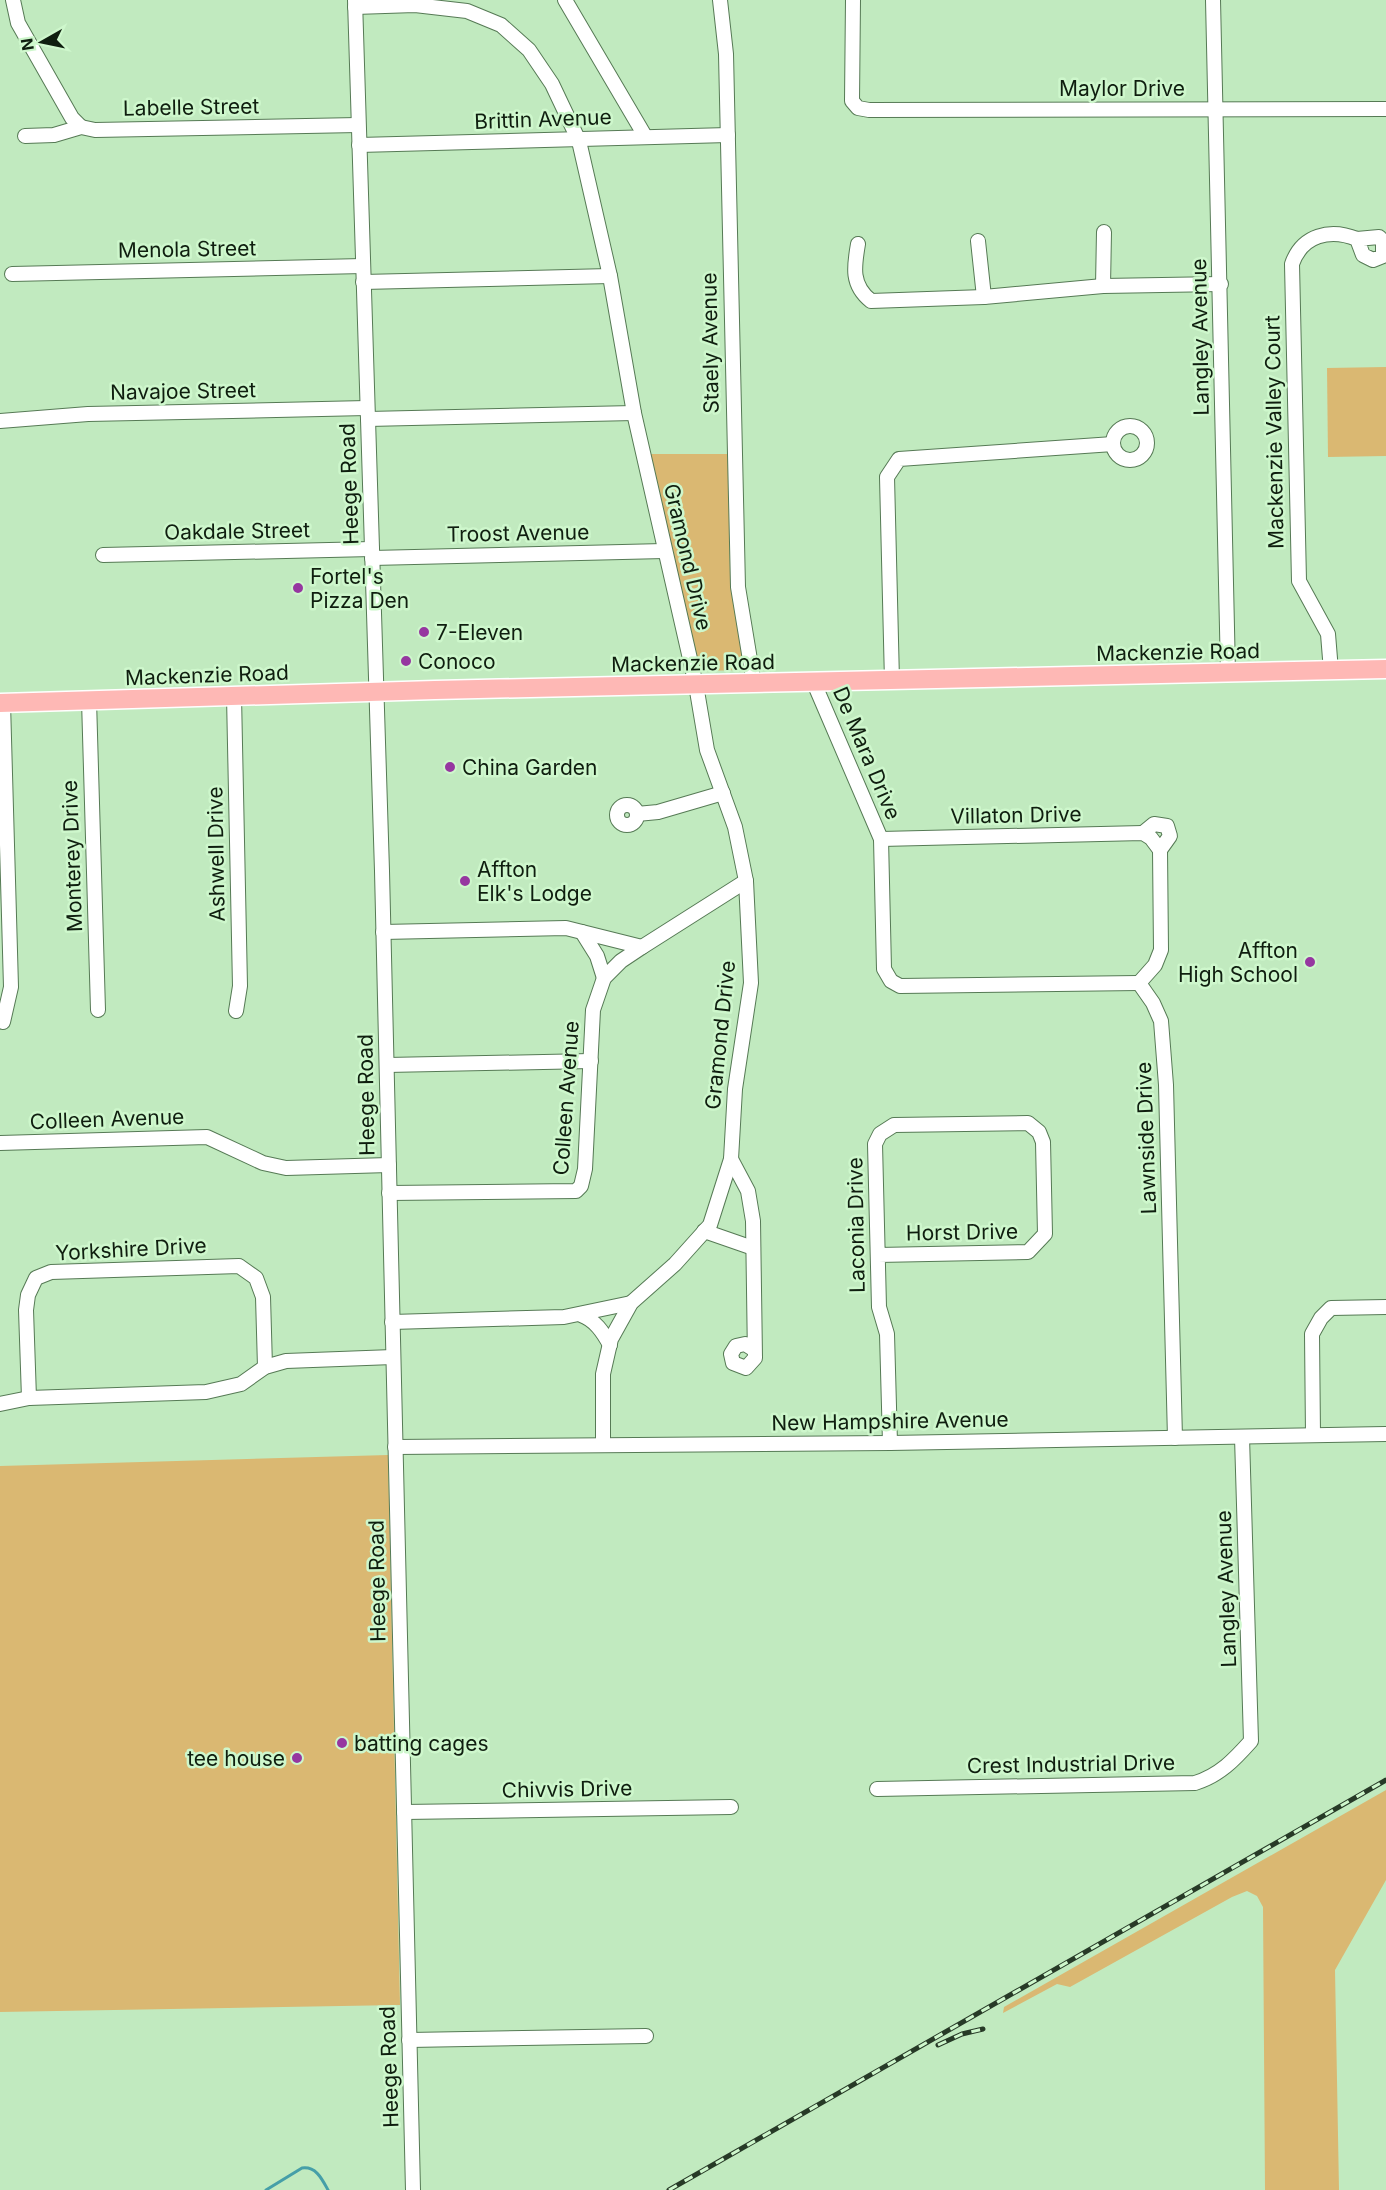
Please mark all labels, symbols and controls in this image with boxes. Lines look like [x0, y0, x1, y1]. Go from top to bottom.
north arrow [12, 12, 72, 72]
text: N [16, 37, 38, 52]
street label: Maylor Drive [1059, 76, 1185, 101]
street label: Labelle Street [123, 93, 260, 121]
street label: Brittin Avenue [474, 104, 612, 134]
street label: Menola Street [118, 235, 256, 263]
street label: Langley Avenue [1186, 258, 1214, 416]
street label: Staely Avenue [696, 272, 724, 414]
street label: Mackenzie Valley Court [1259, 315, 1289, 549]
street label: Navajoe Street [110, 377, 256, 405]
street label: Heege Road [334, 423, 364, 545]
street label: Gramond Drive [659, 481, 717, 633]
street label: Oakdale Street [164, 517, 310, 545]
street label: Troost Avenue [446, 519, 590, 547]
place label: Fortel's Pizza Den [310, 564, 409, 613]
marker: Fortel's Pizza Den [291, 581, 305, 595]
place label: 7-Eleven [436, 620, 523, 645]
marker: 7-Eleven [417, 625, 431, 639]
street label: Mackenzie Road [1096, 638, 1260, 666]
place label: Conoco [418, 649, 496, 674]
street label: Mackenzie Road [611, 649, 775, 677]
marker: Conoco [399, 654, 413, 668]
street label: Mackenzie Road [125, 660, 289, 690]
street label: De Mara Drive [828, 683, 906, 823]
place label: China Garden [462, 755, 597, 780]
marker: China Garden [443, 760, 457, 774]
street label: Monterey Drive [57, 780, 87, 932]
street label: Ashwell Drive [202, 786, 230, 922]
street label: Villaton Drive [950, 801, 1082, 829]
place label: Affton Elk's Lodge [477, 857, 592, 906]
marker: Affton Elk's Lodge [458, 874, 472, 888]
place label: Affton High School [1178, 938, 1298, 987]
marker: Affton High School [1303, 955, 1317, 969]
street label: Gramond Drive [700, 959, 740, 1111]
street label: Colleen Avenue [548, 1020, 584, 1176]
street label: Heege Road [352, 1034, 380, 1156]
street label: Lawnside Drive [1131, 1061, 1161, 1215]
street label: Colleen Avenue [29, 1104, 185, 1134]
street label: Laconia Drive [842, 1157, 870, 1293]
street label: Horst Drive [906, 1219, 1018, 1245]
street label: Yorkshire Drive [55, 1233, 207, 1265]
street label: New Hampshire Avenue [771, 1406, 1009, 1436]
street label: Langley Avenue [1211, 1510, 1241, 1668]
street label: Heege Road [363, 1520, 391, 1642]
place label: batting cages [354, 1731, 489, 1756]
marker: batting cages [335, 1736, 349, 1750]
place label: tee house [187, 1746, 285, 1771]
street label: Crest Industrial Drive [967, 1750, 1175, 1778]
marker: tee house [290, 1751, 304, 1765]
street label: Chivvis Drive [501, 1775, 633, 1803]
street label: Heege Road [374, 2006, 404, 2128]

